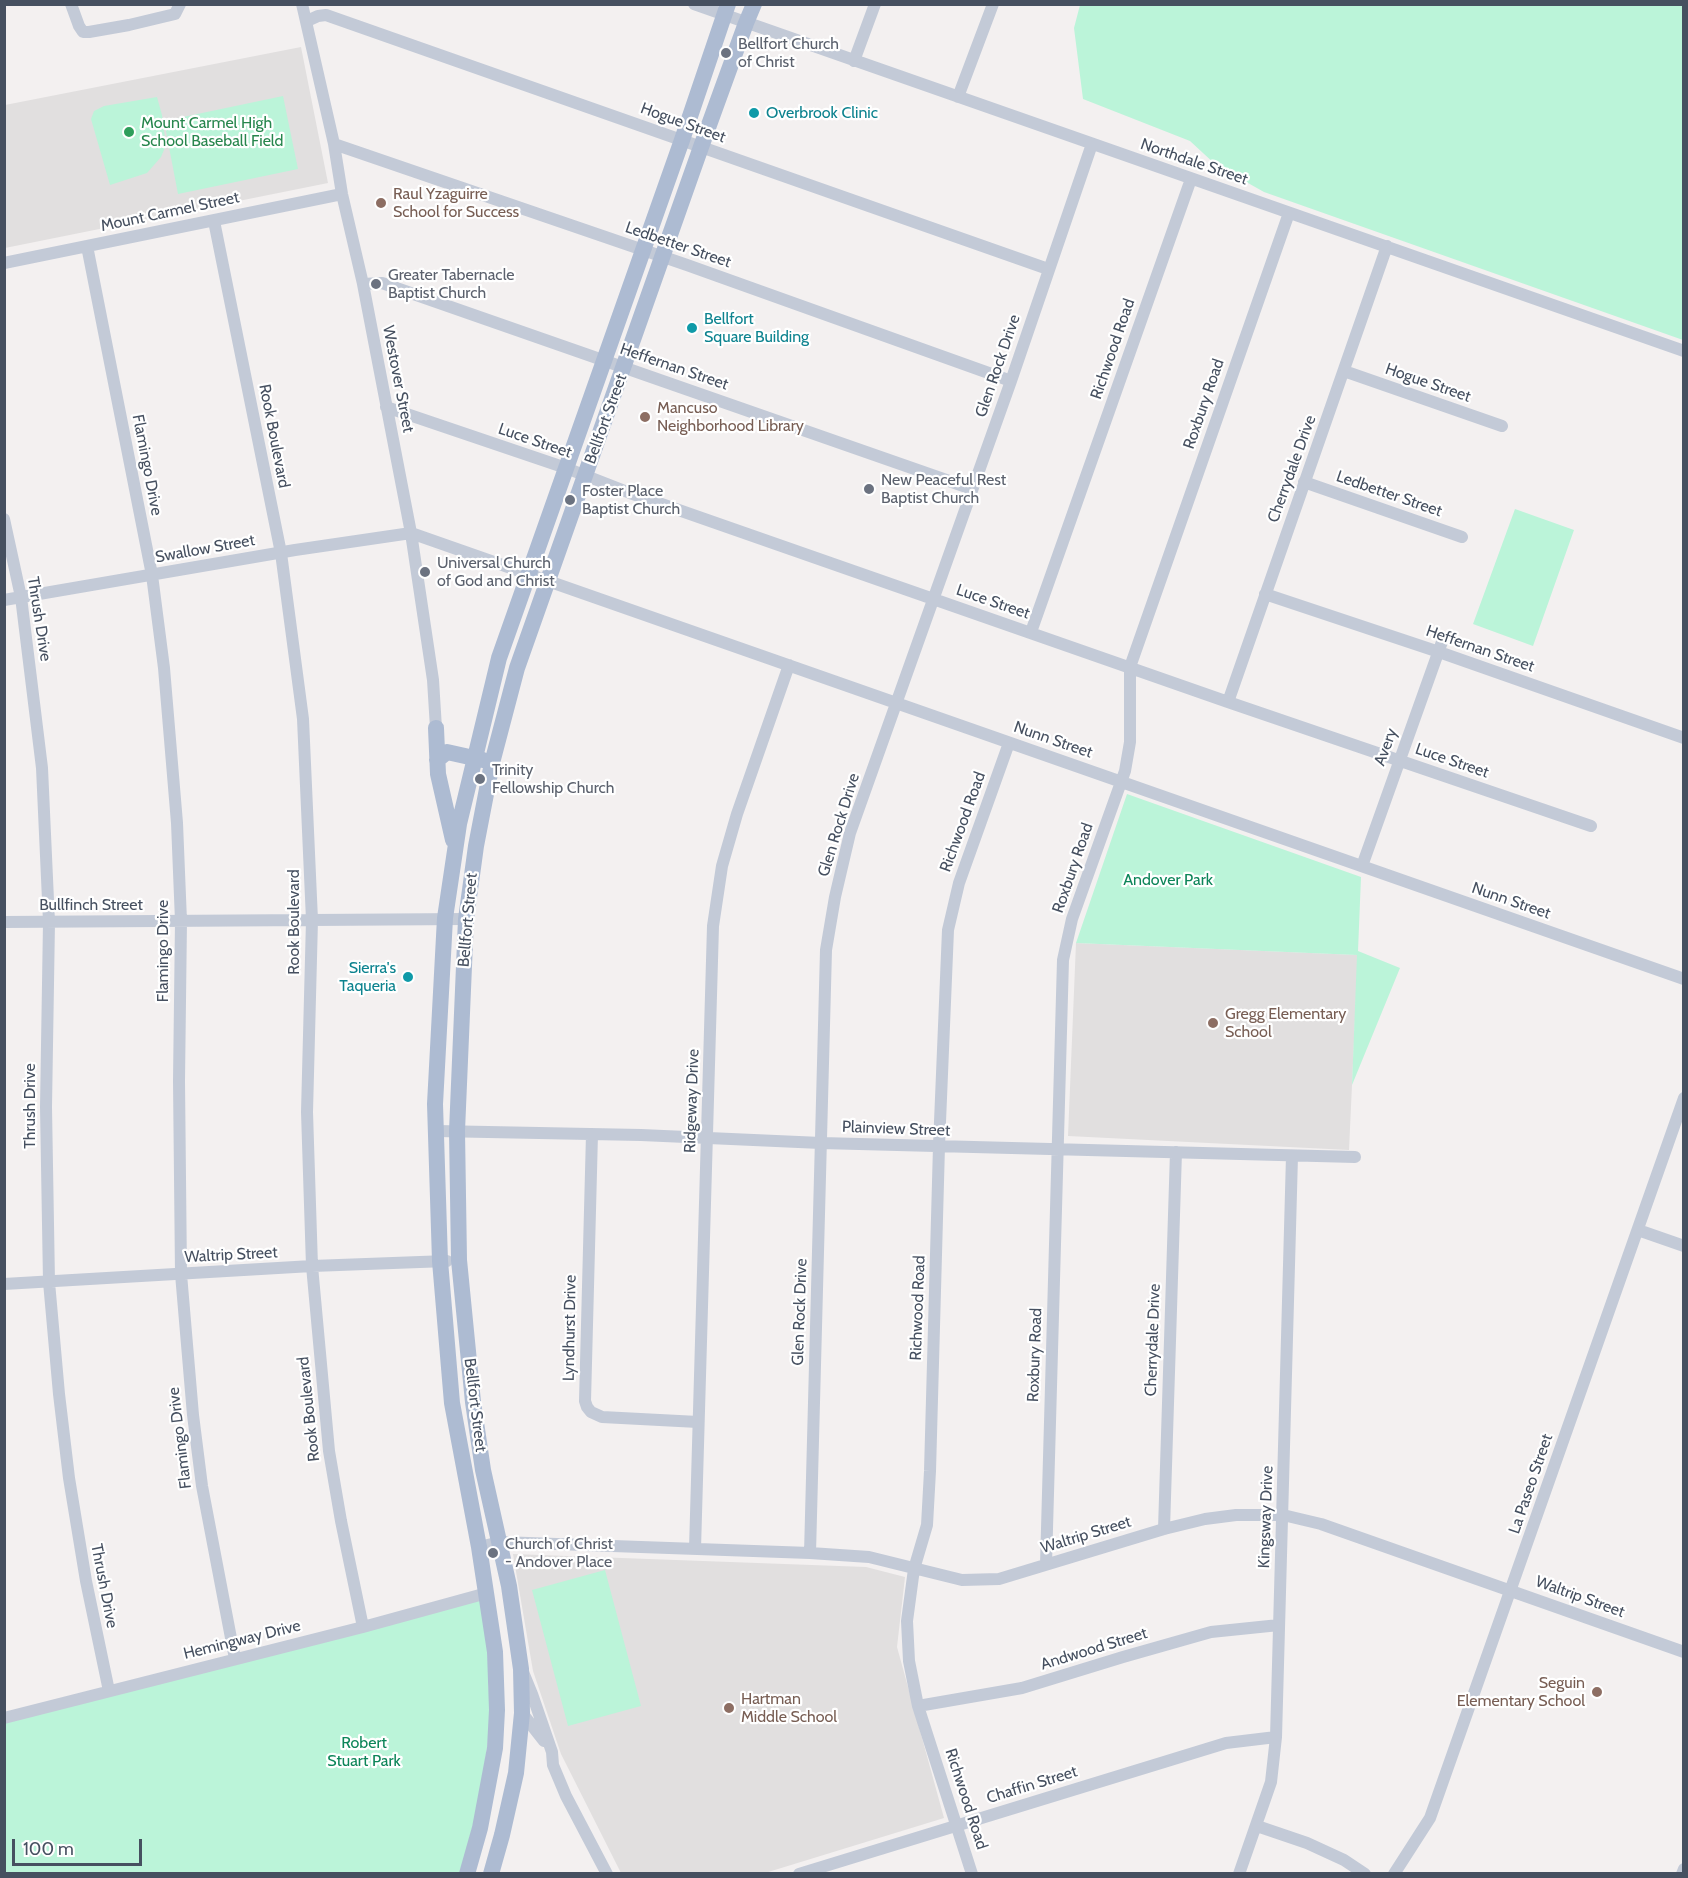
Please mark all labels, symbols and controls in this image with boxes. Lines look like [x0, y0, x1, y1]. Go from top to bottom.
place label: Bellfort Church of Christ [738, 34, 839, 72]
marker: Bellfort Church of Christ [719, 46, 733, 60]
street label: Hogue Street [638, 99, 728, 147]
place label: Overbrook Clinic [766, 103, 878, 123]
marker: Overbrook Clinic [747, 106, 761, 120]
place label: Mount Carmel High School Baseball Field [141, 113, 283, 151]
marker: Mount Carmel High School Baseball Field [122, 125, 136, 139]
street label: Northdale Street [1138, 135, 1250, 189]
place label: Raul Yzaguirre School for Success [393, 184, 519, 222]
street label: Mount Carmel Street [99, 188, 241, 236]
marker: Raul Yzaguirre School for Success [374, 196, 388, 210]
street label: Ledbetter Street [623, 218, 733, 272]
place label: Greater Tabernacle Baptist Church [388, 265, 515, 303]
marker: Greater Tabernacle Baptist Church [369, 277, 383, 291]
street label: Richwood Road [1087, 296, 1139, 402]
place label: Bellfort Square Building [704, 309, 809, 347]
street label: Glen Rock Drive [971, 312, 1025, 420]
marker: Bellfort Square Building [685, 321, 699, 335]
street label: Westover Street [378, 324, 418, 434]
street label: Heffernan Street [617, 339, 731, 395]
street label: Roxbury Road [1180, 356, 1228, 452]
street label: Hogue Street [1383, 359, 1473, 407]
street label: Bellfort Street [581, 371, 631, 467]
street label: Rook Boulevard [255, 382, 293, 490]
place label: Mancuso Neighborhood Library [657, 398, 804, 436]
marker: Mancuso Neighborhood Library [638, 410, 652, 424]
street label: Flamingo Drive [128, 413, 166, 517]
street label: Cherrydale Drive [1264, 413, 1320, 525]
street label: Luce Street [496, 419, 574, 463]
street label: Ledbetter Street [1334, 467, 1444, 521]
place label: New Peaceful Rest Baptist Church [881, 470, 1006, 508]
place label: Foster Place Baptist Church [582, 481, 680, 519]
marker: New Peaceful Rest Baptist Church [862, 482, 876, 496]
marker: Foster Place Baptist Church [563, 493, 577, 507]
street label: Swallow Street [154, 531, 256, 567]
place label: Universal Church of God and Christ [437, 553, 555, 591]
marker: Universal Church of God and Christ [418, 565, 432, 579]
street label: Thrush Drive [23, 575, 55, 663]
street label: Luce Street [954, 580, 1032, 624]
street label: Heffernan Street [1423, 621, 1537, 677]
street label: Nunn Street [1011, 718, 1095, 762]
street label: Avery [1370, 726, 1402, 768]
street label: Luce Street [1413, 739, 1491, 783]
place label: Trinity Fellowship Church [492, 760, 615, 798]
street label: Richwood Road [936, 769, 990, 875]
street label: Glen Rock Drive [814, 771, 864, 879]
marker: Trinity Fellowship Church [473, 772, 487, 786]
street label: Roxbury Road [1049, 820, 1097, 916]
street label: Rook Boulevard [284, 869, 304, 975]
park label: Andover Park [1123, 870, 1213, 890]
street label: Bellfort Street [454, 872, 482, 968]
street label: Nunn Street [1469, 879, 1553, 923]
street label: Bullfinch Street [39, 895, 143, 915]
street label: Flamingo Drive [153, 900, 173, 1002]
place label: Sierra's Taqueria [339, 958, 396, 996]
marker: Sierra's Taqueria [401, 970, 415, 984]
place label: Gregg Elementary School [1225, 1004, 1346, 1042]
marker: Gregg Elementary School [1206, 1016, 1220, 1030]
street label: Ridgeway Drive [681, 1048, 703, 1154]
street label: Thrush Drive [20, 1063, 40, 1149]
street label: Plainview Street [841, 1118, 951, 1140]
street label: Waltrip Street [184, 1243, 278, 1267]
street label: Richwood Road [907, 1255, 929, 1361]
street label: Glen Rock Drive [789, 1258, 811, 1366]
street label: Lyndhurst Drive [559, 1275, 581, 1381]
street label: Cherrydale Drive [1141, 1283, 1165, 1397]
street label: Roxbury Road [1024, 1308, 1046, 1402]
street label: Rook Boulevard [294, 1356, 324, 1462]
street label: Bellfort Street [460, 1357, 490, 1453]
street label: Flamingo Drive [164, 1386, 196, 1490]
street label: La Paseo Street [1505, 1432, 1557, 1536]
street label: Kingsway Drive [1255, 1465, 1277, 1569]
street label: Waltrip Street [1039, 1512, 1133, 1558]
place label: Church of Christ - Andover Place [505, 1534, 613, 1572]
street label: Thrush Drive [86, 1542, 122, 1630]
marker: Church of Christ - Andover Place [486, 1546, 500, 1560]
street label: Waltrip Street [1533, 1572, 1627, 1622]
street label: Hemingway Drive [181, 1616, 303, 1664]
street label: Andwood Street [1038, 1624, 1150, 1674]
place label: Seguin Elementary School [1457, 1673, 1585, 1711]
marker: Seguin Elementary School [1590, 1685, 1604, 1699]
place label: Hartman Middle School [741, 1689, 837, 1727]
marker: Hartman Middle School [722, 1701, 736, 1715]
park label: Robert Stuart Park [327, 1733, 401, 1771]
street label: Richwood Road [941, 1746, 991, 1852]
street label: Chaffin Street [984, 1762, 1080, 1808]
scale bar [15, 1827, 146, 1865]
text: 100 m [23, 1838, 74, 1860]

